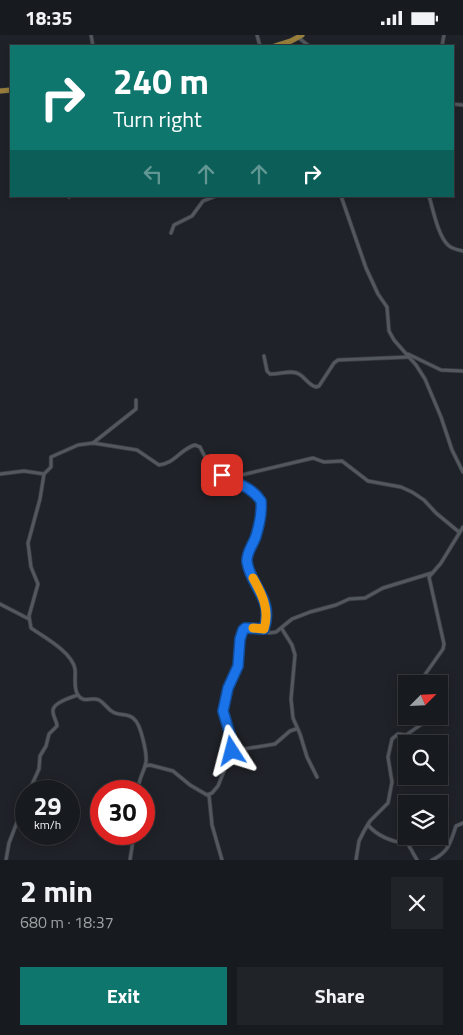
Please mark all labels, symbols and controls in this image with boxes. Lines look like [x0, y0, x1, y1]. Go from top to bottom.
text: 18:35 [25, 3, 72, 32]
text: 240 m [113, 54, 209, 108]
icon: right [30, 65, 95, 130]
text: Turn right [113, 102, 202, 136]
icon: left [139, 160, 167, 188]
icon: ahead [192, 160, 220, 188]
icon: ahead [245, 160, 273, 188]
icon: right [298, 160, 326, 188]
pin [201, 454, 243, 496]
icon: arrive [208, 461, 236, 489]
north arrow [398, 675, 448, 725]
map controls [398, 675, 448, 845]
position arrow [205, 724, 257, 776]
button: search [398, 735, 448, 785]
speed limit sign: 30 [90, 780, 155, 845]
text: 29 [33, 787, 62, 825]
button: layers [398, 795, 448, 845]
text: km/h [34, 815, 61, 834]
text: 2 min [20, 868, 93, 914]
button: close [391, 877, 443, 929]
text: 680 m · 18:37 [20, 910, 114, 934]
button: Exit [20, 967, 227, 1025]
button: Share [237, 967, 443, 1025]

